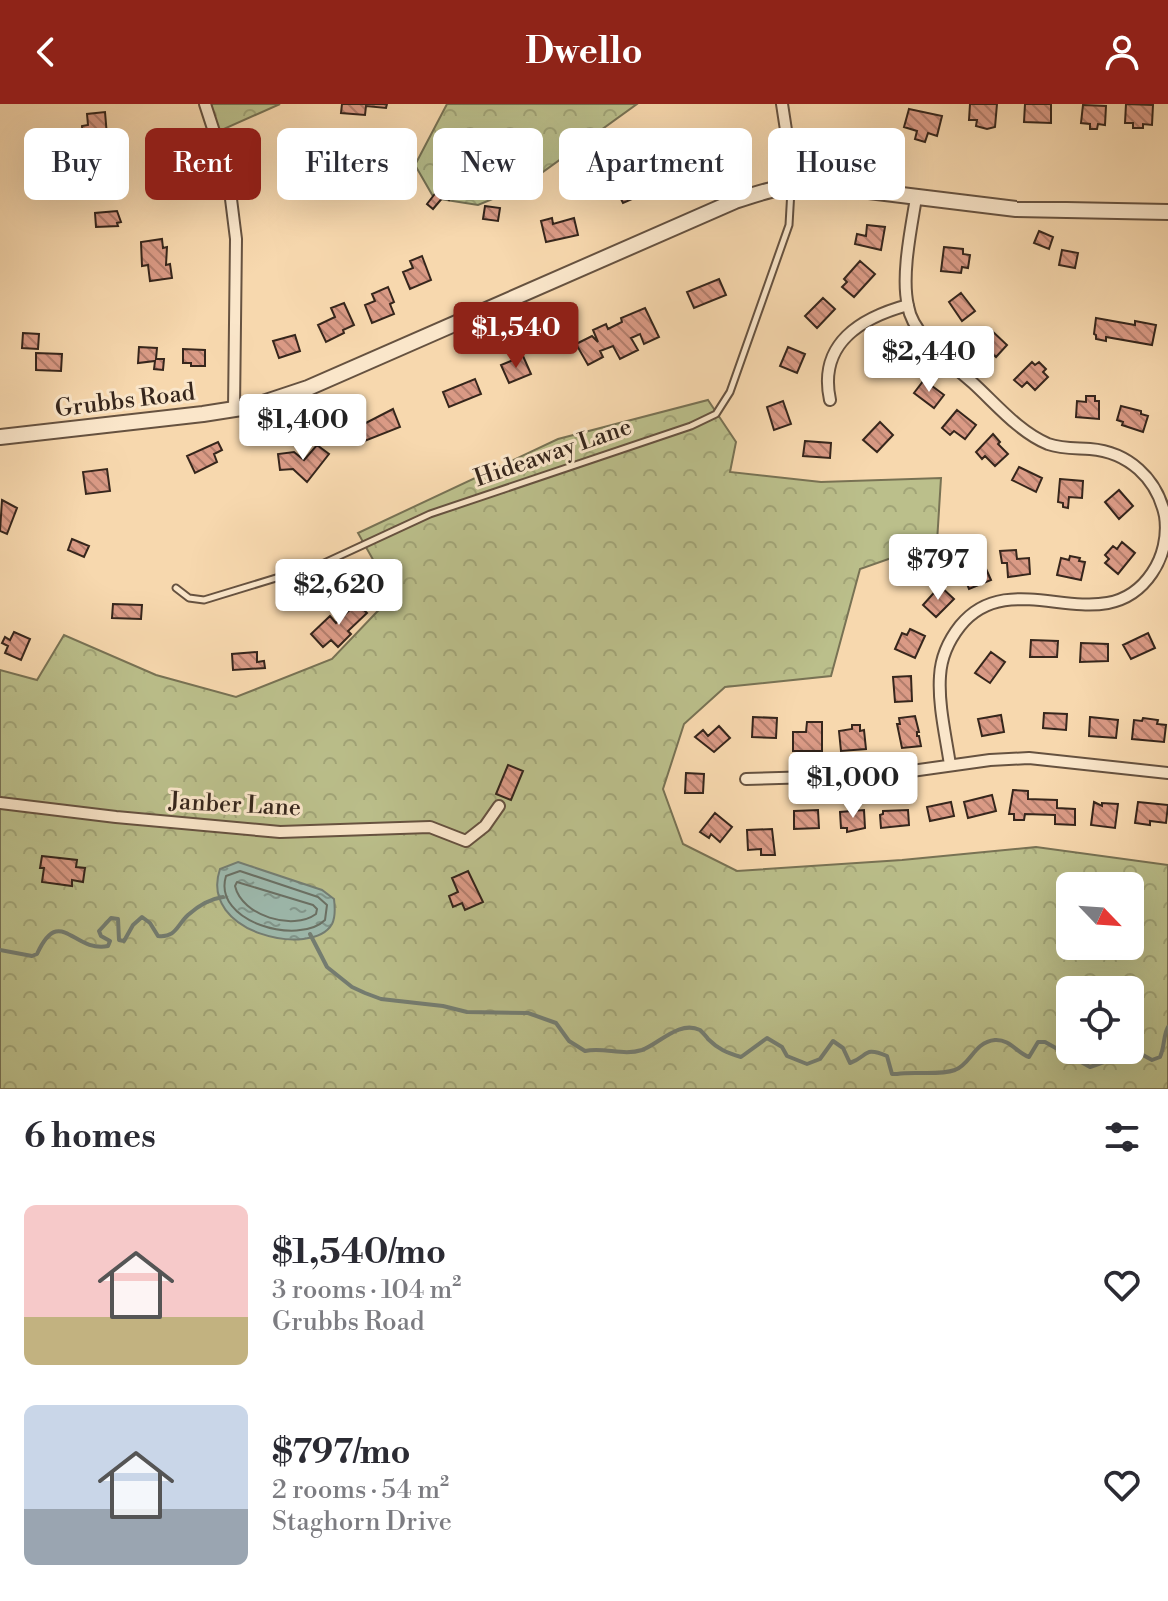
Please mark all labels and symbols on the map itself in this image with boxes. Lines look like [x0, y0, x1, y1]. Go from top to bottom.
pin: $1,540 [451, 302, 581, 370]
pin: $2,440 [864, 326, 994, 394]
street label: Grubbs Road [53, 377, 197, 424]
pin: $1,400 [238, 394, 368, 462]
street label: Hideaway Lane [470, 412, 636, 494]
pin: $797 [891, 534, 985, 602]
pin: $2,620 [274, 559, 404, 627]
pin: $1,000 [788, 752, 918, 820]
street label: Janber Lane [167, 787, 302, 823]
north arrow [1056, 872, 1144, 960]

